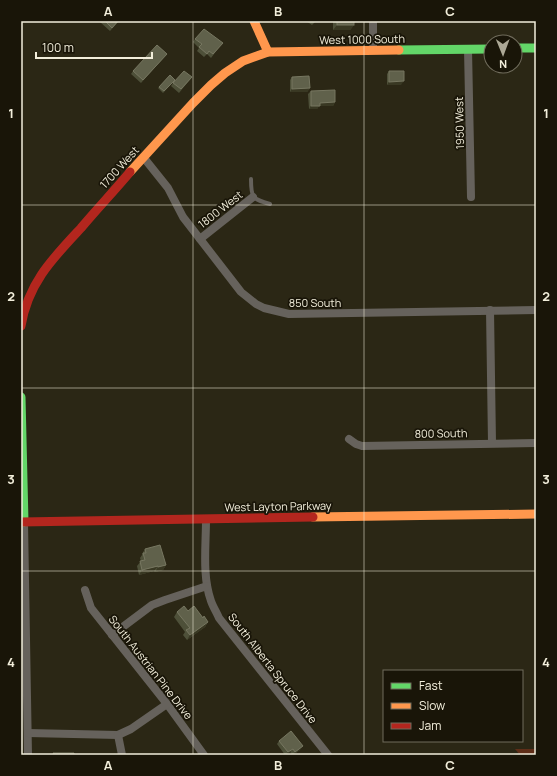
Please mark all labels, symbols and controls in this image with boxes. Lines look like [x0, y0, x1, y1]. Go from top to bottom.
text: A [104, 2, 113, 20]
text: B [274, 2, 282, 20]
text: C [445, 2, 455, 20]
street label: West 1000 South [319, 31, 405, 47]
scale bar [36, 34, 152, 60]
north arrow [483, 34, 523, 74]
text: 100 m [42, 39, 74, 56]
text: N [499, 57, 507, 72]
street label: 1950 West [451, 97, 467, 149]
text: 1 [8, 104, 14, 122]
text: 1 [543, 104, 549, 122]
street label: 1700 West [96, 143, 142, 191]
street label: 1800 West [195, 187, 245, 231]
text: 2 [7, 287, 15, 305]
text: 2 [542, 287, 550, 305]
street label: 850 South [289, 295, 341, 310]
street label: 800 South [414, 425, 468, 441]
text: 3 [7, 470, 15, 488]
text: 3 [542, 470, 550, 488]
street label: West Layton Parkway [224, 498, 332, 514]
street label: South Alberta Spruce Drive [225, 610, 321, 727]
street label: South Austrian Pine Drive [106, 612, 197, 723]
text: 4 [7, 653, 15, 671]
text: 4 [542, 653, 550, 671]
legend [383, 670, 523, 742]
text: Fast [419, 677, 443, 694]
text: Slow [419, 697, 445, 714]
text: Jam [419, 717, 441, 734]
text: A [104, 756, 113, 774]
text: B [274, 756, 282, 774]
text: C [445, 756, 455, 774]

